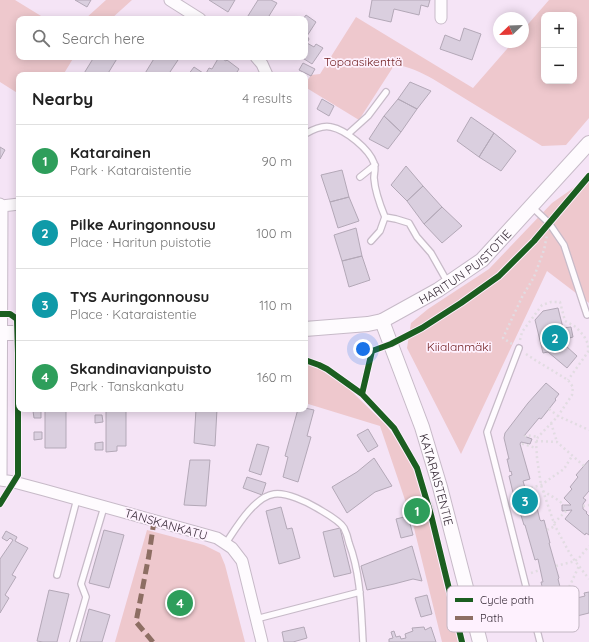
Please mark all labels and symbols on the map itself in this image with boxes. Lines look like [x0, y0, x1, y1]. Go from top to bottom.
north arrow [493, 12, 529, 48]
park label: Topaasikenttä [324, 54, 402, 69]
street label: HARITUN PUISTOTIE [416, 226, 514, 307]
pin: 2 [542, 323, 568, 353]
your location [353, 339, 373, 359]
park label: Kiialanmäki [427, 339, 491, 354]
street label: KATARAISTENTIE [417, 432, 457, 527]
pin: 3 [512, 486, 538, 516]
pin: 1 [404, 496, 430, 526]
street label: TANSKANKATU [123, 505, 209, 543]
legend [447, 586, 579, 632]
pin: 4 [167, 588, 193, 618]
text: Cycle path [480, 593, 534, 607]
text: Path [480, 611, 503, 625]

